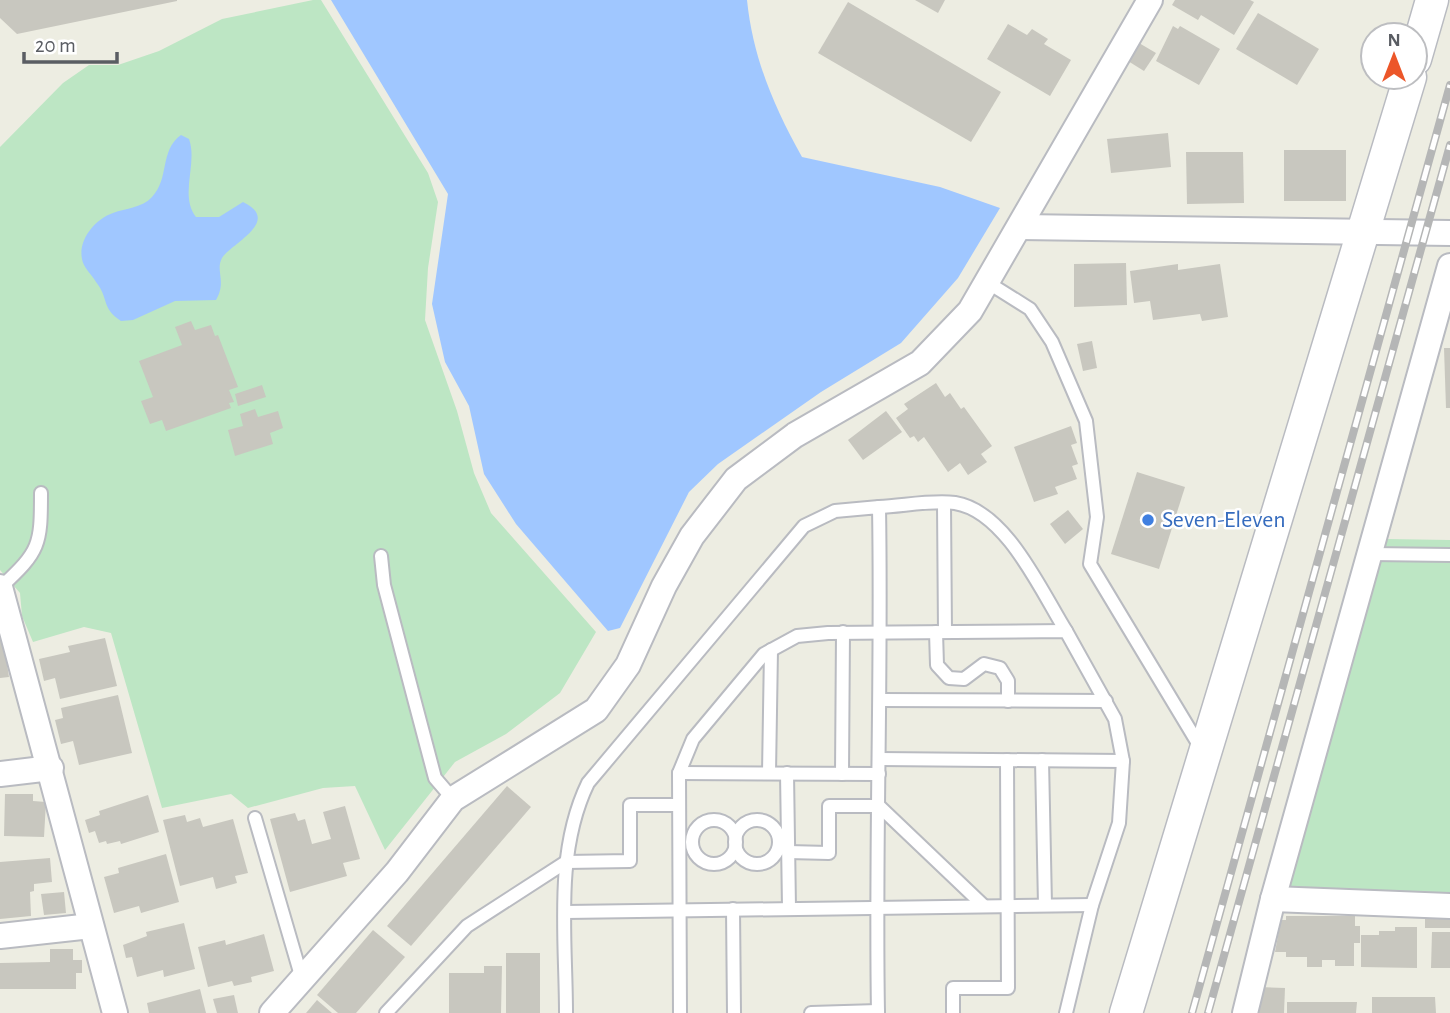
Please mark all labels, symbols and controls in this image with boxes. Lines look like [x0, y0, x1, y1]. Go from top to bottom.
scale bar [24, 21, 117, 65]
north arrow [1359, 21, 1429, 91]
text: N [1387, 31, 1401, 50]
text: 20 m [35, 35, 76, 56]
place label: Seven-Eleven [1162, 508, 1286, 532]
marker: Seven-Eleven [1140, 512, 1156, 528]

